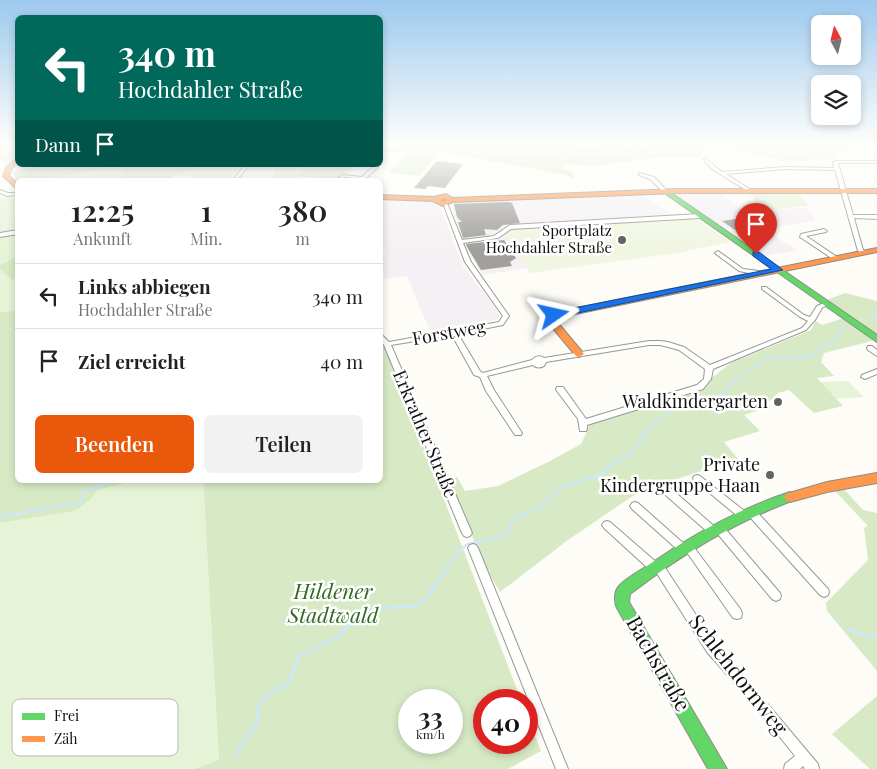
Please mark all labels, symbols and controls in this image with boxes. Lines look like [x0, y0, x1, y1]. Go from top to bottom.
north arrow [811, 15, 861, 65]
map controls [811, 15, 861, 125]
text: 340 m [118, 29, 216, 76]
icon: left [35, 35, 100, 100]
text: Hochdahler Straße [118, 74, 303, 104]
button: layers [811, 75, 861, 125]
icon: arrive [91, 130, 119, 158]
text: Dann [35, 131, 81, 157]
text: 12:25 [71, 190, 134, 230]
text: 1 [200, 190, 212, 230]
text: 380 [278, 190, 327, 230]
pin [735, 203, 777, 254]
icon: arrive [742, 210, 770, 238]
place label: Sportplatz Hochdahler Straße [486, 220, 612, 257]
text: Ankunft [73, 228, 132, 249]
text: Min. [190, 228, 222, 249]
text: m [295, 228, 310, 249]
marker: Sportplatz Hochdahler Straße [616, 234, 628, 246]
text: Links abbiegen [78, 273, 211, 299]
icon: left [35, 282, 63, 310]
text: 340 m [312, 283, 363, 309]
position arrow [527, 288, 579, 340]
text: Hochdahler Straße [78, 299, 213, 320]
street label: Forstweg [410, 314, 488, 350]
icon: arrive [35, 347, 63, 375]
text: Ziel erreicht [78, 348, 186, 374]
text: 40 m [321, 348, 363, 374]
street label: Erkrather Straße [388, 366, 464, 501]
place label: Waldkindergarten [621, 389, 768, 413]
marker: Waldkindergarten [772, 396, 784, 408]
button: Beenden [35, 415, 194, 473]
button: Teilen [204, 415, 363, 473]
place label: Private Kindergruppe Haan [600, 452, 760, 497]
marker: Private Kindergruppe Haan [764, 469, 776, 481]
park label: Hildener Stadtwald [287, 576, 379, 628]
street label: Schlehdornweg [684, 608, 795, 740]
street label: Bachstraße [621, 610, 698, 716]
speed limit sign: 40 [473, 689, 538, 754]
legend [12, 699, 178, 756]
text: 33 [418, 699, 443, 732]
text: Frei [54, 706, 79, 725]
text: km/h [416, 726, 445, 742]
text: Zäh [54, 729, 78, 748]

